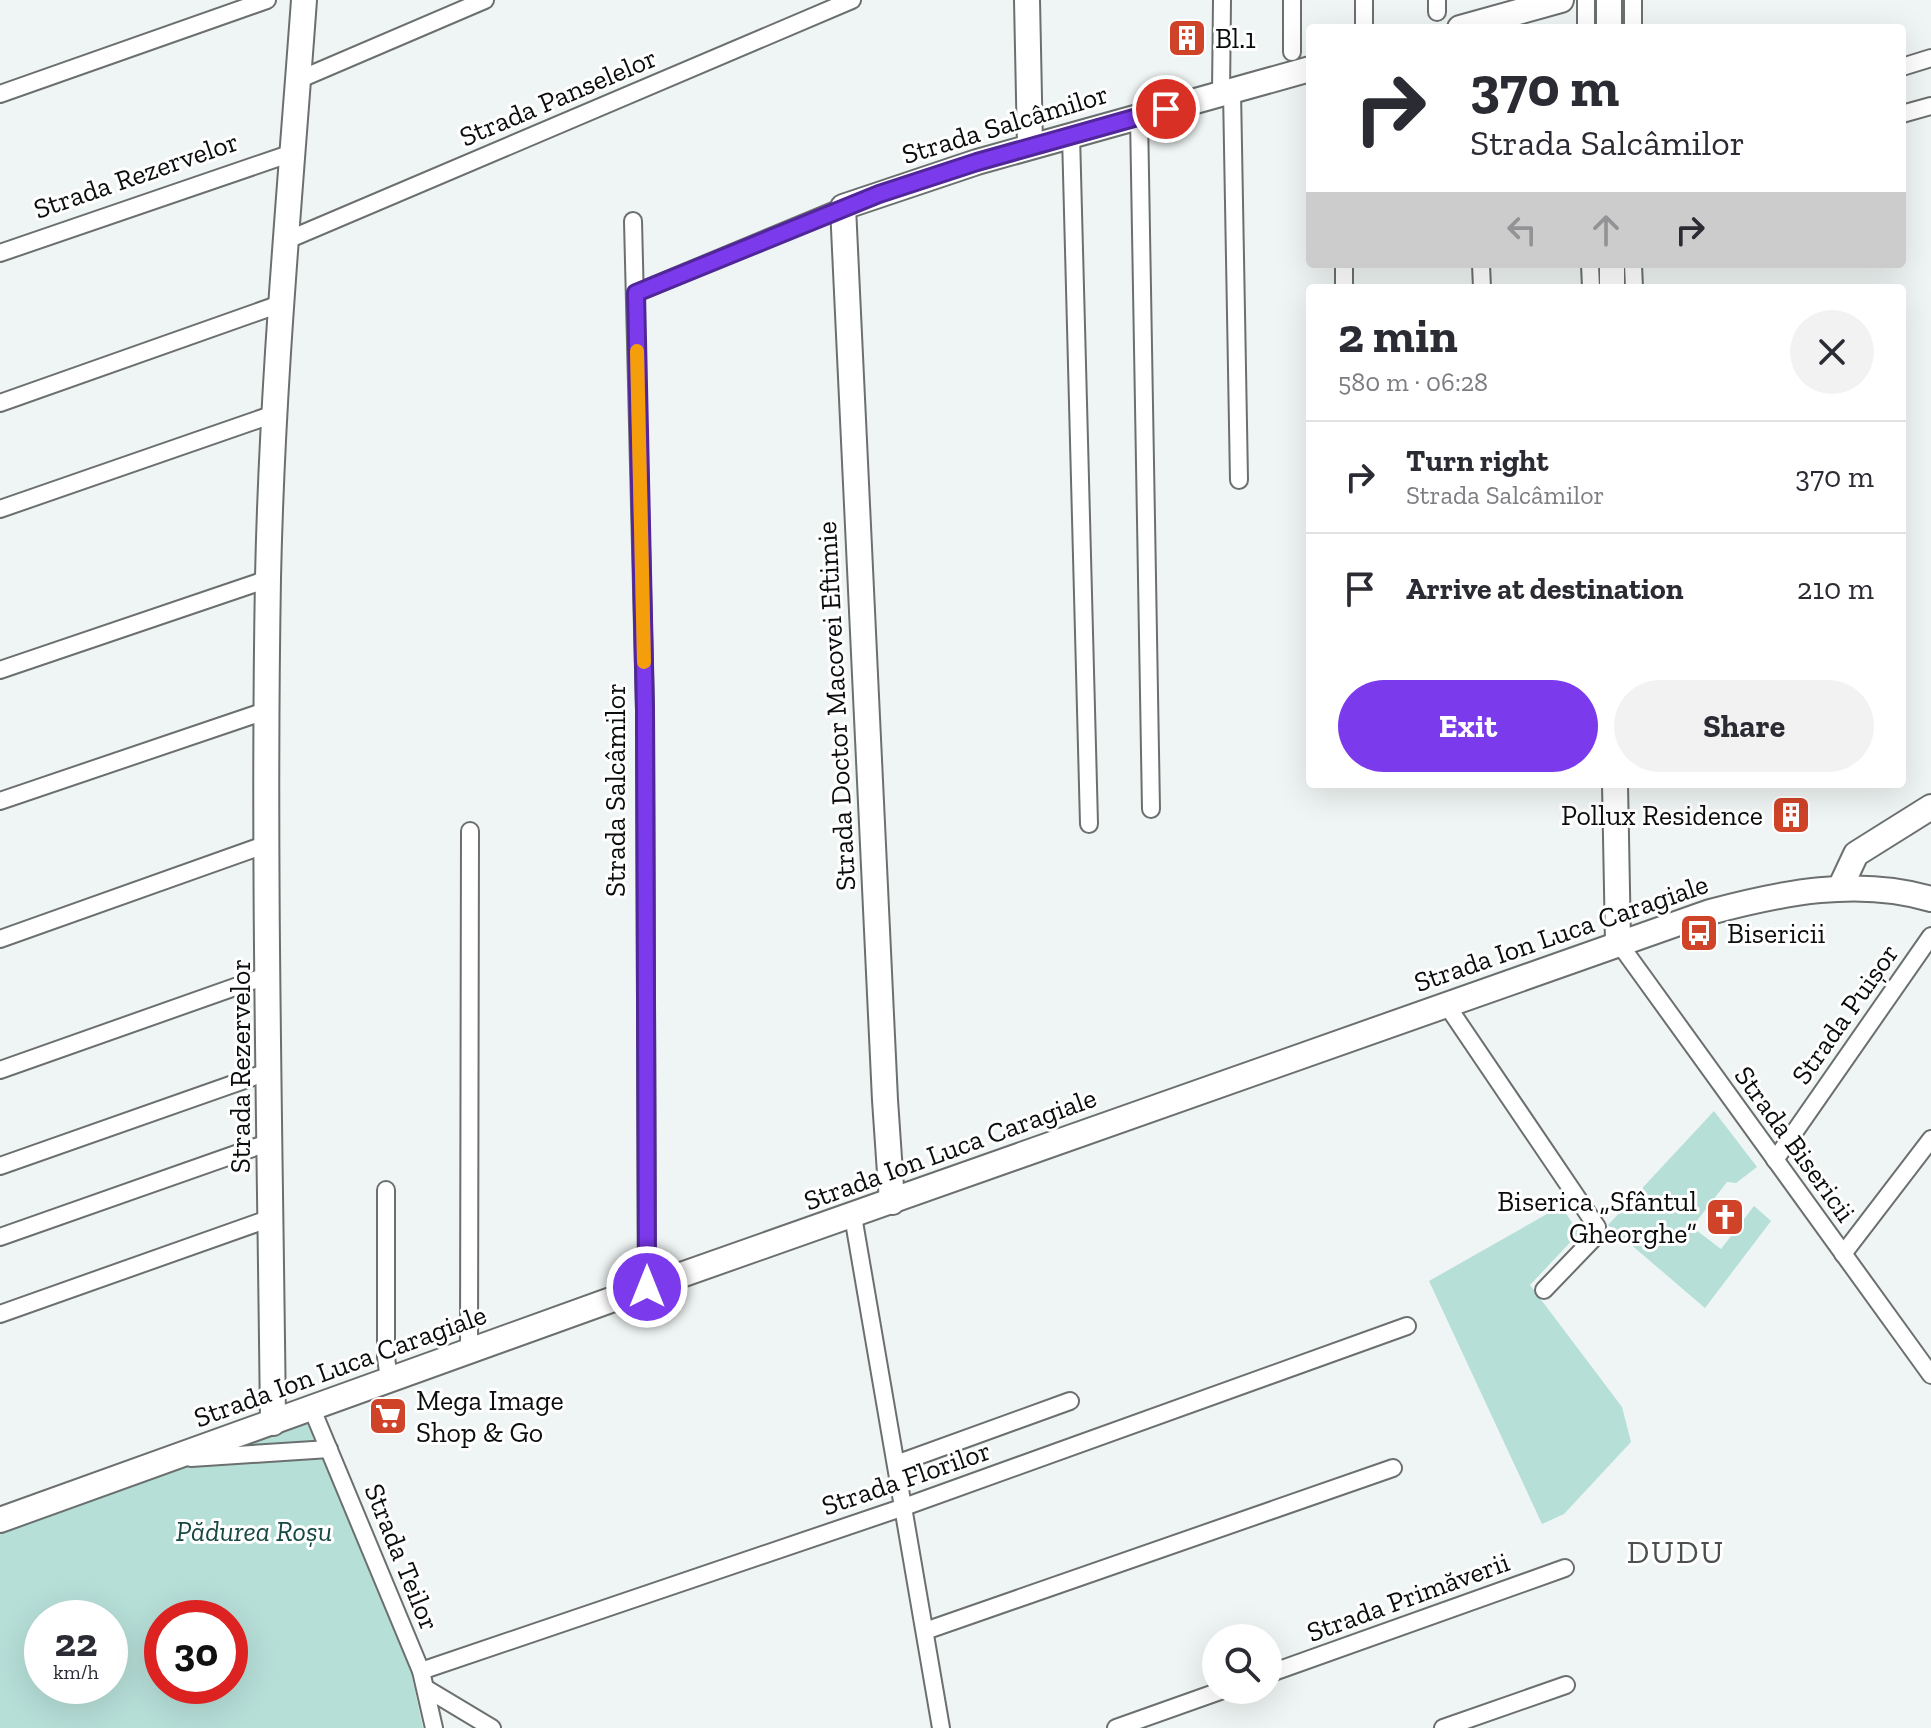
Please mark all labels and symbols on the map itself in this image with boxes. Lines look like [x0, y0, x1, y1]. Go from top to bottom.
building icon: Bl.1 [1166, 17, 1208, 59]
place label: Bl.1 [1215, 22, 1256, 55]
street label: Strada Panselelor [454, 41, 662, 153]
pin [1132, 75, 1200, 143]
street label: Strada Salcâmilor [898, 77, 1112, 171]
street label: Strada Rezervelor [29, 125, 243, 225]
street label: Strada Doctor Macovei Eftimie [810, 520, 862, 892]
street label: Strada Salcâmilor [599, 683, 632, 897]
building icon: Pollux Residence [1770, 794, 1812, 836]
place label: Pollux Residence [1561, 799, 1763, 832]
street label: Strada Ion Luca Caragiale [1410, 867, 1712, 999]
bus stop icon: Bisericii [1678, 912, 1720, 954]
place label: Bisericii [1727, 917, 1826, 950]
street label: Strada Puișor [1784, 937, 1906, 1091]
street label: Strada Rezervelor [224, 959, 257, 1173]
street label: Strada Bisericii [1728, 1060, 1863, 1228]
street label: Strada Ion Luca Caragiale [799, 1081, 1101, 1217]
place label: Biserica „Sfântul Gheorghe” [1497, 1185, 1697, 1250]
church icon: Biserica „Sfântul Gheorghe” [1704, 1196, 1746, 1238]
position arrow [605, 1245, 689, 1329]
street label: Strada Ion Luca Caragiale [189, 1298, 491, 1434]
place label: Mega Image Shop & Go [416, 1384, 564, 1449]
supermarket icon: Mega Image Shop & Go [367, 1395, 409, 1437]
street label: Strada Florilor [817, 1434, 995, 1522]
street label: Strada Teilor [358, 1479, 446, 1635]
park label: Pădurea Roșu [176, 1515, 332, 1548]
district label: DUDU [1627, 1533, 1725, 1571]
street label: Strada Primăverii [1302, 1545, 1514, 1649]
speed limit sign: 30 [144, 1600, 248, 1704]

